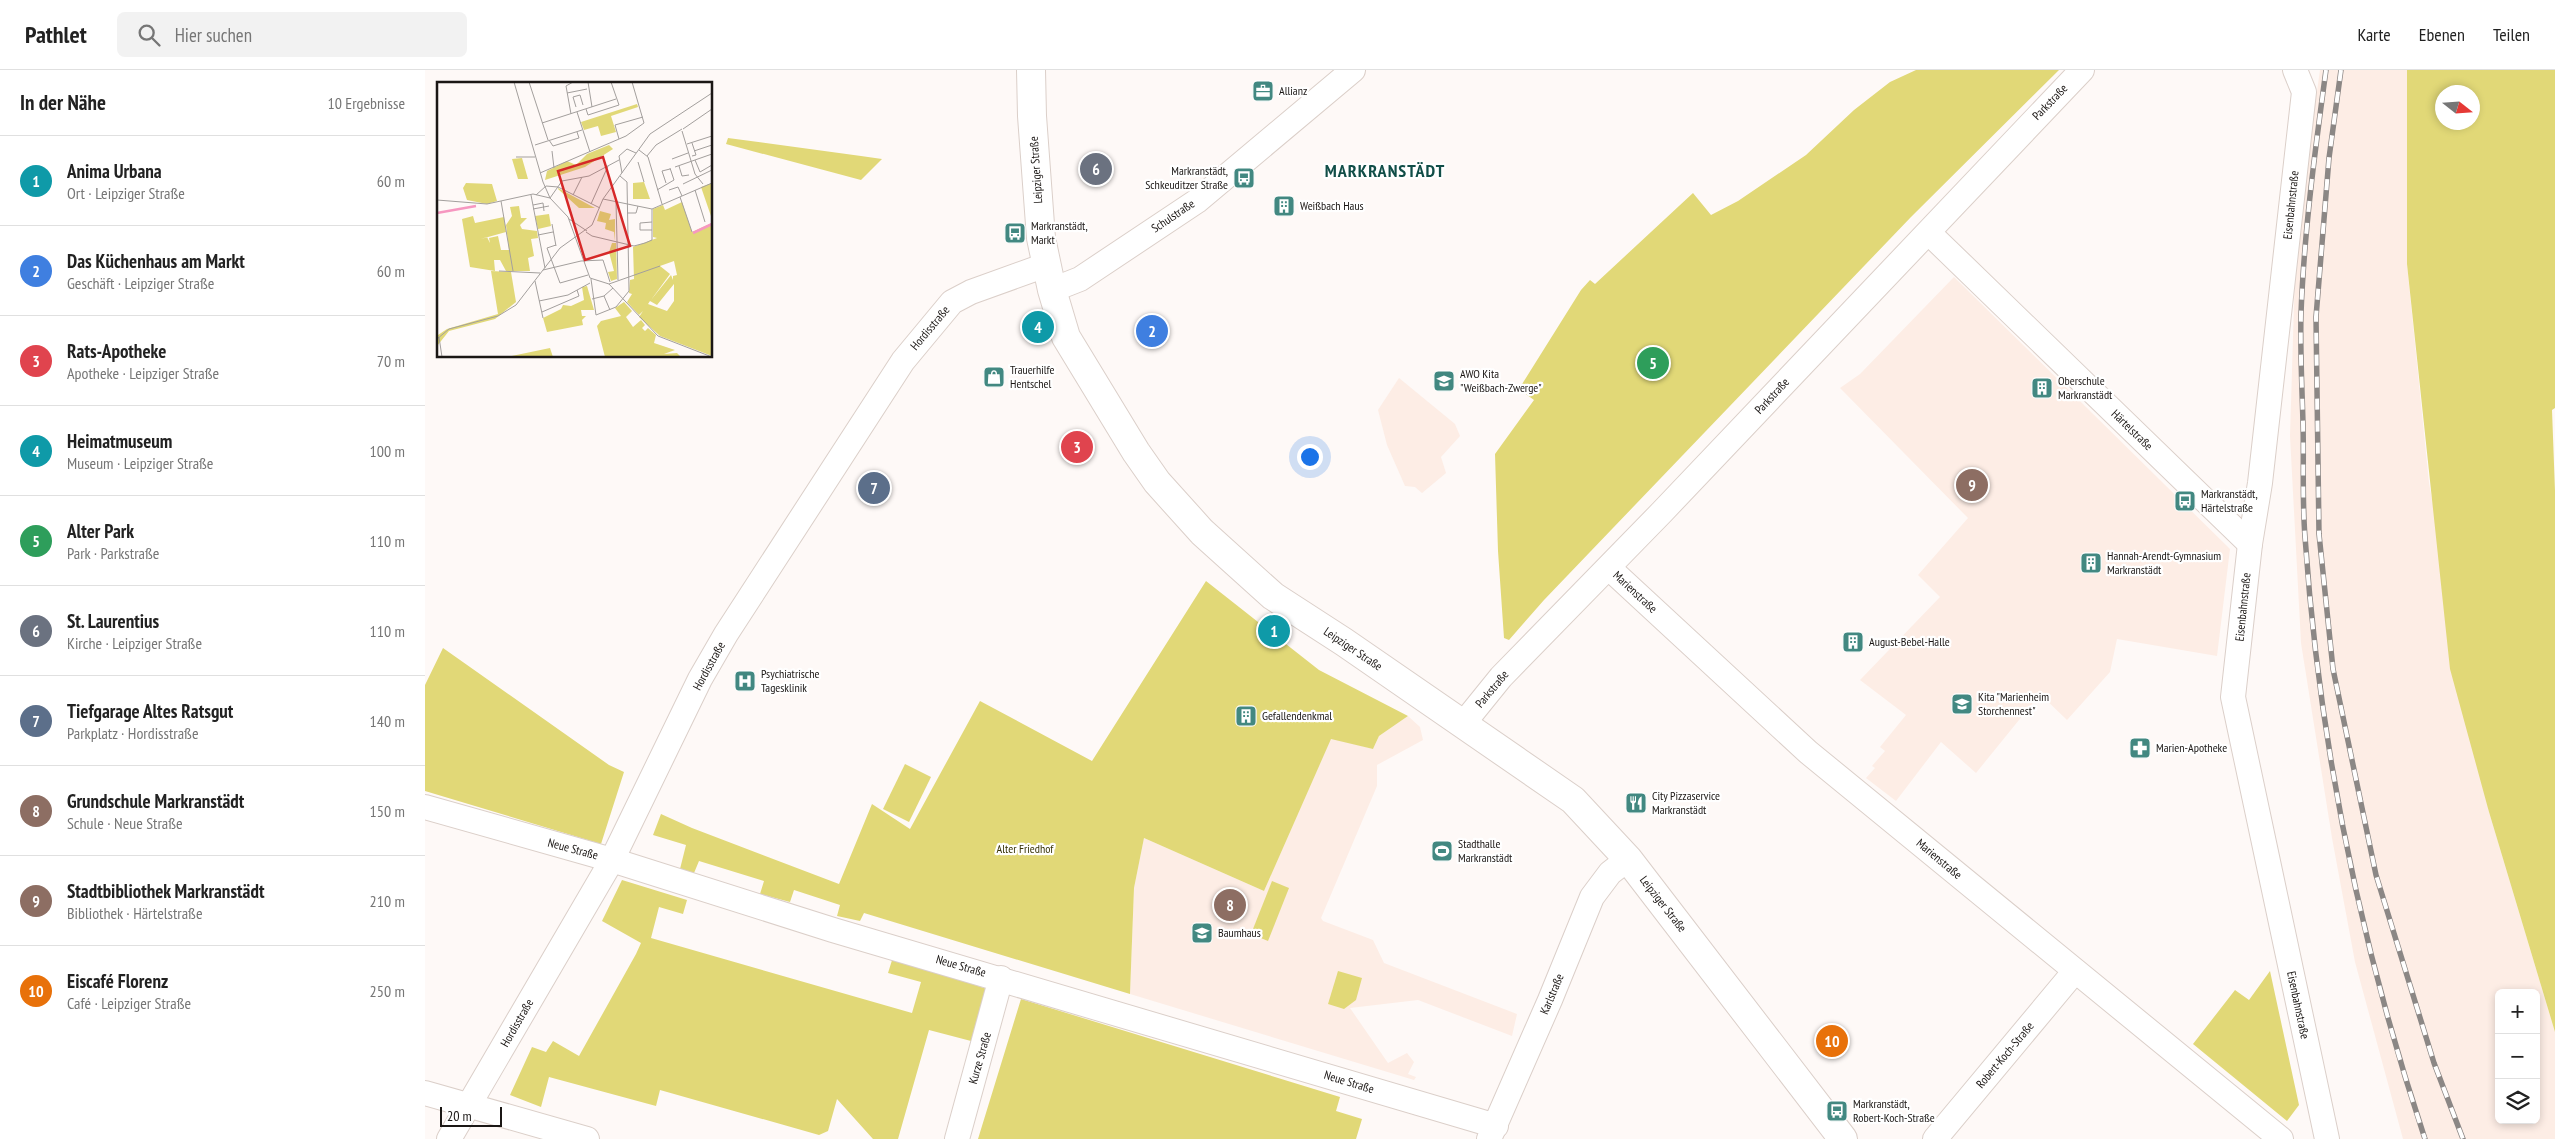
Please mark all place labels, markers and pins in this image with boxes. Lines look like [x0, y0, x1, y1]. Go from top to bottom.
office icon: Allianz [1251, 79, 1275, 103]
place label: Allianz [1279, 83, 1307, 98]
pin: 6 [1080, 150, 1112, 188]
place label: Markranstädt, Schkeuditzer Straße [1145, 163, 1228, 192]
bus stop icon: Markranstädt, Schkeuditzer Straße [1232, 166, 1256, 190]
building icon: Weißbach Haus [1272, 194, 1296, 218]
place label: Weißbach Haus [1300, 198, 1364, 213]
place label: Markranstädt, Markt [1031, 218, 1088, 247]
bus stop icon: Markranstädt, Markt [1003, 221, 1027, 245]
pin: 4 [1022, 308, 1054, 346]
pin: 2 [1136, 312, 1168, 350]
pin: 5 [1637, 344, 1669, 382]
place label: Trauerhilfe Hentschel [1010, 362, 1055, 391]
shop icon: Trauerhilfe Hentschel [982, 365, 1006, 389]
place label: AWO Kita "Weißbach-Zwerge" [1460, 366, 1542, 395]
school or university icon: AWO Kita "Weißbach-Zwerge" [1432, 369, 1456, 393]
place label: Oberschule Markranstädt [2058, 373, 2113, 402]
building icon: Oberschule Markranstädt [2030, 376, 2054, 400]
pin: 3 [1061, 428, 1093, 466]
pin: 9 [1956, 466, 1988, 504]
pin: 7 [858, 469, 890, 507]
place label: Markranstädt, Härtelstraße [2201, 486, 2258, 515]
bus stop icon: Markranstädt, Härtelstraße [2173, 489, 2197, 513]
place label: Hannah-Arendt-Gymnasium Markranstädt [2107, 548, 2221, 577]
building icon: Hannah-Arendt-Gymnasium Markranstädt [2079, 551, 2103, 575]
pin: 1 [1258, 612, 1290, 650]
building icon: August-Bebel-Halle [1841, 630, 1865, 654]
place label: August-Bebel-Halle [1869, 634, 1950, 649]
place label: Psychiatrische Tagesklinik [761, 666, 819, 695]
hospital icon: Psychiatrische Tagesklinik [733, 669, 757, 693]
place label: Kita "Marienheim Storchennest" [1978, 689, 2049, 718]
school or university icon: Kita "Marienheim Storchennest" [1950, 692, 1974, 716]
building icon: Gefallendenkmal [1234, 704, 1258, 728]
place label: Gefallendenkmal [1262, 708, 1332, 723]
pharmacy icon: Marien-Apotheke [2128, 736, 2152, 760]
place label: Marien-Apotheke [2156, 740, 2227, 755]
place label: City Pizzaservice Markranstädt [1652, 788, 1720, 817]
restaurant icon: City Pizzaservice Markranstädt [1624, 791, 1648, 815]
place label: Stadthalle Markranstädt [1458, 836, 1513, 865]
sports icon: Stadthalle Markranstädt [1430, 839, 1454, 863]
pin: 8 [1214, 886, 1246, 924]
school or university icon: Baumhaus [1190, 921, 1214, 945]
place label: Baumhaus [1218, 925, 1261, 940]
pin: 10 [1816, 1022, 1848, 1060]
place label: Markranstädt, Robert-Koch-Straße [1853, 1096, 1935, 1125]
bus stop icon: Markranstädt, Robert-Koch-Straße [1825, 1099, 1849, 1123]

